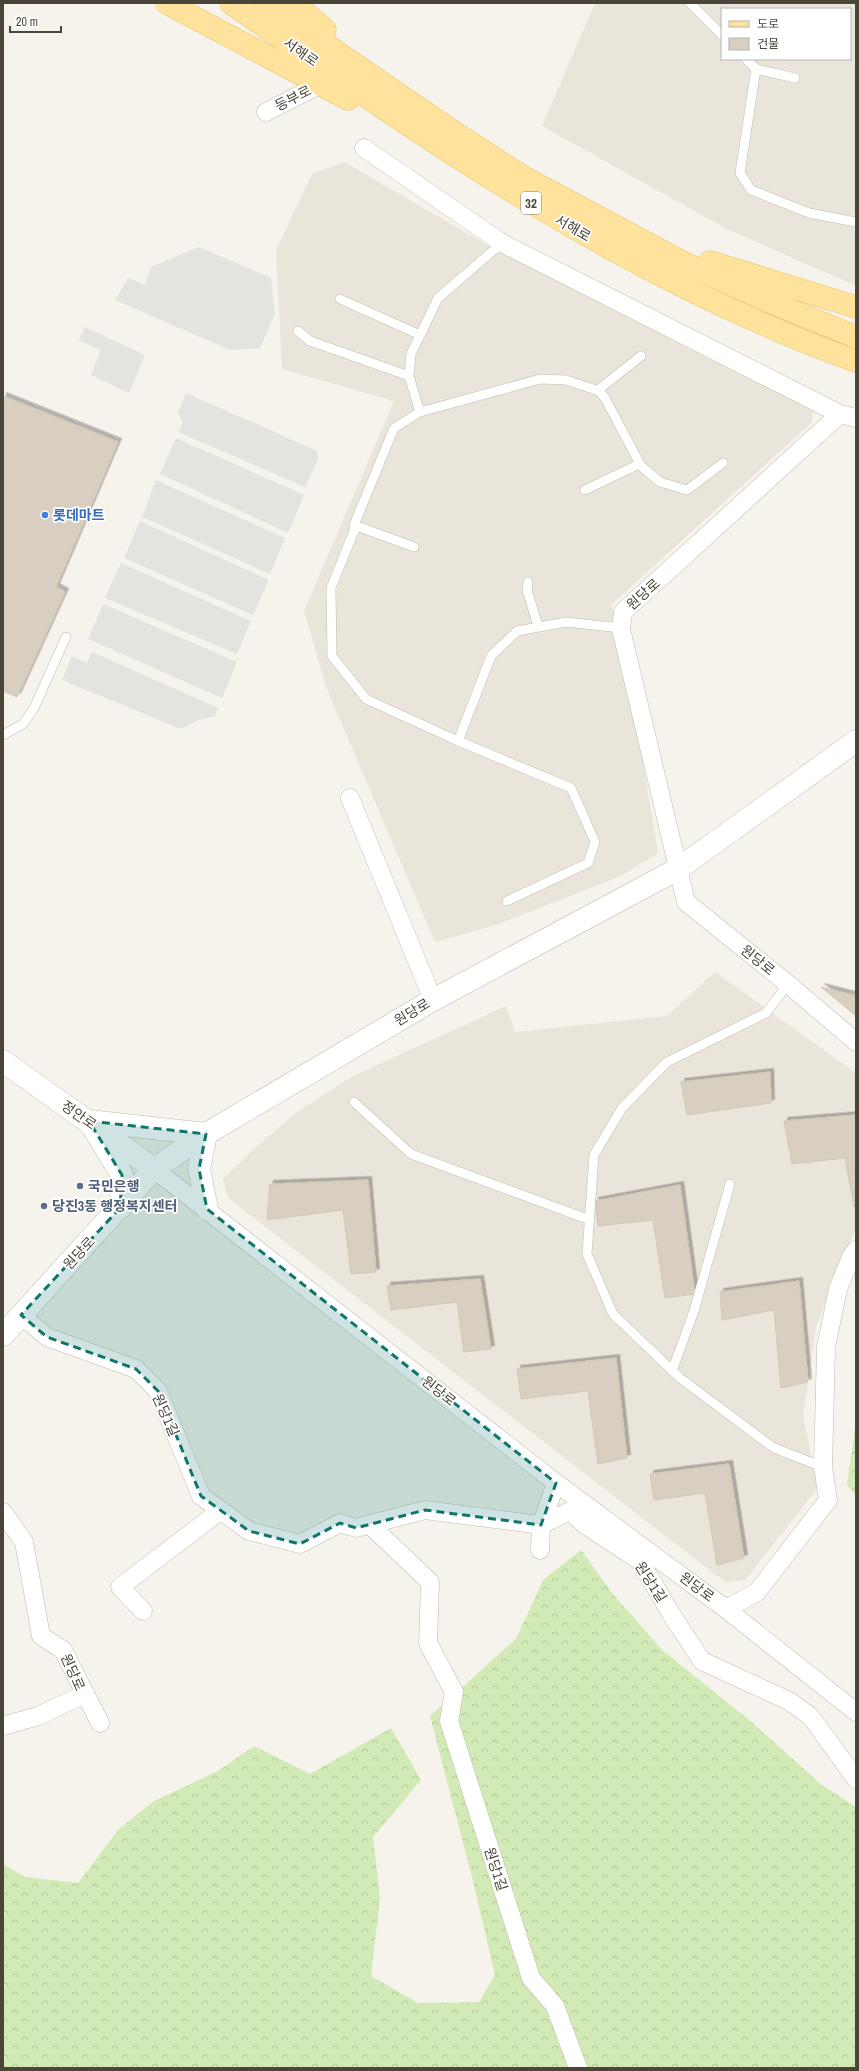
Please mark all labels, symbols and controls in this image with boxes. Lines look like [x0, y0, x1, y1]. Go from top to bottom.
scale bar [10, 8, 61, 34]
legend [721, 8, 851, 60]
text: 20 m [16, 14, 38, 30]
text: 도로 [757, 16, 779, 32]
street label: 서해로 [280, 34, 322, 71]
text: 건물 [757, 36, 779, 52]
street label: 동부로 [272, 81, 314, 115]
road number: 32 [521, 192, 541, 214]
street label: 서해로 [552, 211, 594, 246]
place label: 롯데마트 [53, 506, 105, 524]
marker: 롯데마트 [40, 510, 50, 520]
street label: 원당로 [623, 574, 663, 614]
street label: 원당로 [737, 941, 779, 979]
street label: 원당로 [391, 994, 433, 1030]
street label: 정안로 [58, 1097, 100, 1134]
place label: 국민은행 [88, 1177, 140, 1195]
marker: 국민은행 [75, 1181, 85, 1191]
place label: 당진3동 행정복지센터 [52, 1197, 178, 1215]
marker: 당진3동 행정복지센터 [39, 1201, 49, 1211]
street label: 원당로 [59, 1233, 99, 1273]
street label: 원당로 [418, 1372, 460, 1410]
street label: 원당1길 [149, 1391, 183, 1439]
street label: 원당1길 [631, 1558, 671, 1606]
street label: 원당로 [676, 1568, 718, 1606]
street label: 원당로 [57, 1651, 89, 1693]
street label: 원당1길 [480, 1845, 512, 1893]

